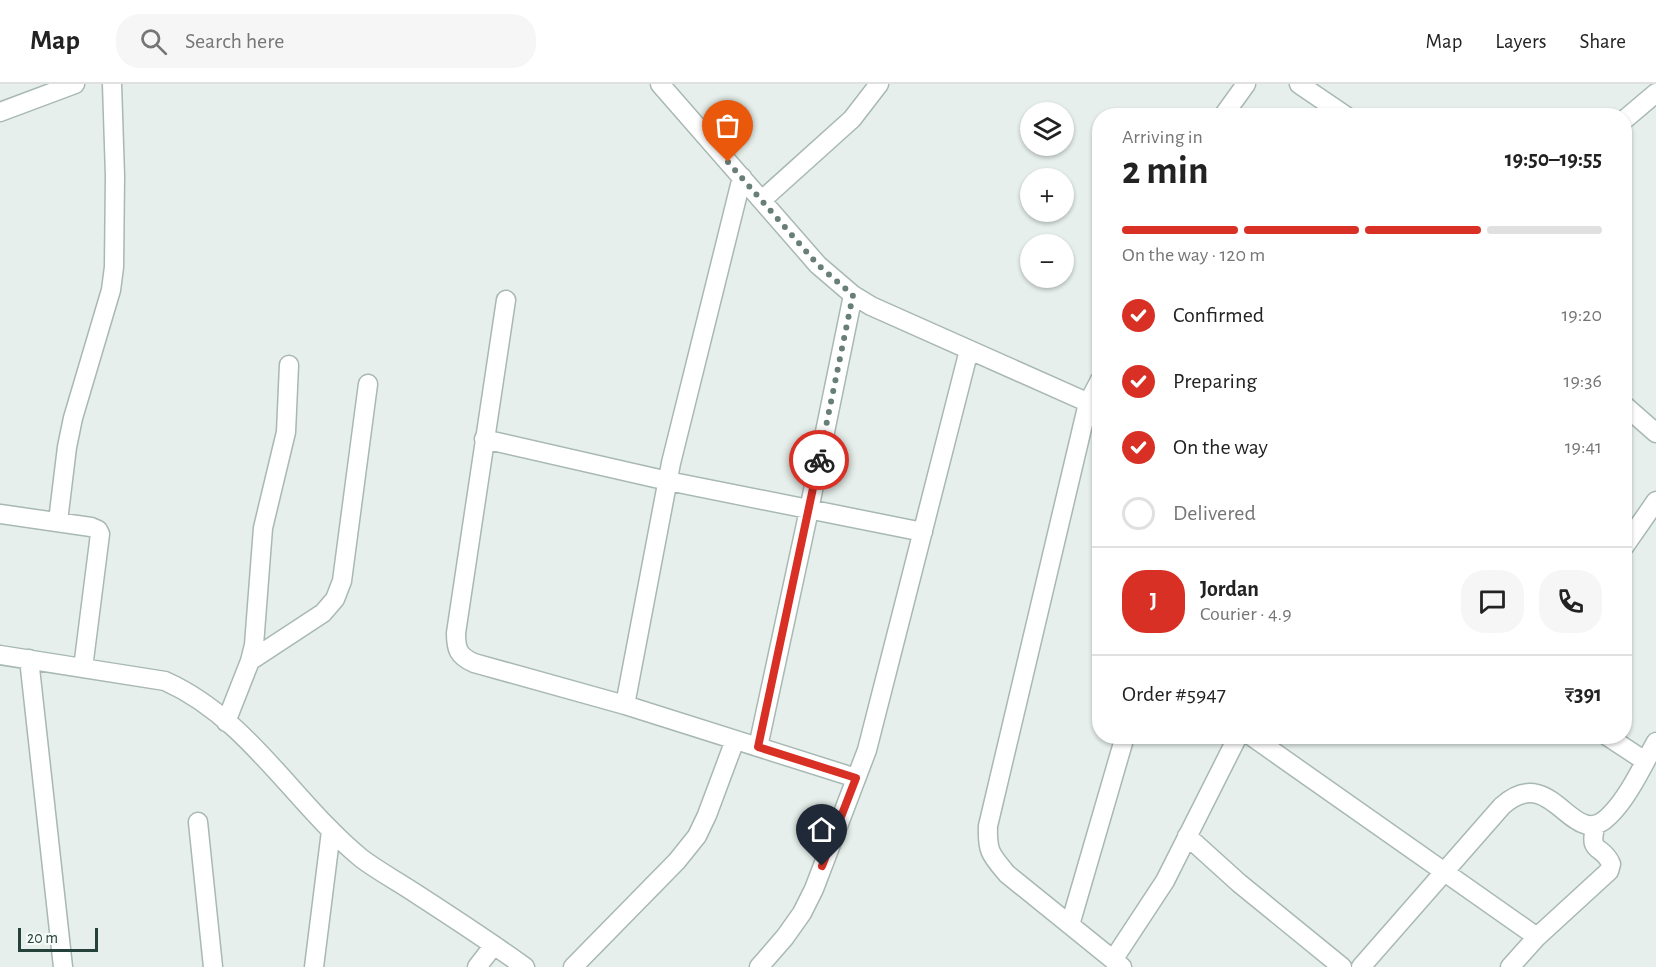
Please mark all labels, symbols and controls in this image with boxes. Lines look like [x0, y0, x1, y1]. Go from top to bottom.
search box [116, 14, 536, 68]
icon: search [137, 25, 170, 58]
text: Map [30, 27, 80, 55]
text: Search here [185, 30, 284, 52]
text: Map [1426, 31, 1462, 52]
text: Layers [1495, 31, 1546, 52]
text: Share [1579, 31, 1626, 52]
pin [702, 100, 753, 162]
map controls [1020, 102, 1074, 288]
button: layers [1020, 102, 1074, 156]
icon: bag [711, 109, 744, 142]
text: Arriving in [1122, 127, 1203, 147]
text: 19:50–19:55 [1505, 148, 1602, 170]
text: 2 min [1122, 152, 1209, 191]
button: + [1020, 168, 1074, 222]
button: − [1020, 234, 1074, 288]
text: On the way · 120 m [1122, 245, 1265, 265]
icon: check [1122, 299, 1155, 332]
text: Confirmed [1173, 304, 1264, 326]
text: 19:20 [1561, 305, 1602, 325]
icon: check [1122, 365, 1155, 398]
text: Preparing [1173, 370, 1257, 392]
text: 19:36 [1564, 371, 1602, 391]
courier [789, 430, 849, 490]
icon: check [1122, 431, 1155, 464]
text: On the way [1173, 436, 1268, 458]
text: 19:41 [1565, 437, 1602, 457]
icon: bike [803, 444, 836, 477]
text: Delivered [1173, 502, 1256, 524]
button: chat [1461, 570, 1524, 633]
button: phone [1539, 570, 1602, 633]
text: Jordan [1200, 578, 1259, 600]
text: J [1150, 590, 1157, 612]
text: Courier · 4.9 [1200, 604, 1292, 624]
text: Order #5947 [1122, 683, 1226, 705]
text: ₹391 [1565, 683, 1602, 705]
pin [796, 804, 847, 866]
icon: home [805, 813, 838, 846]
scale bar [18, 925, 98, 952]
text: 20 m [27, 930, 58, 946]

